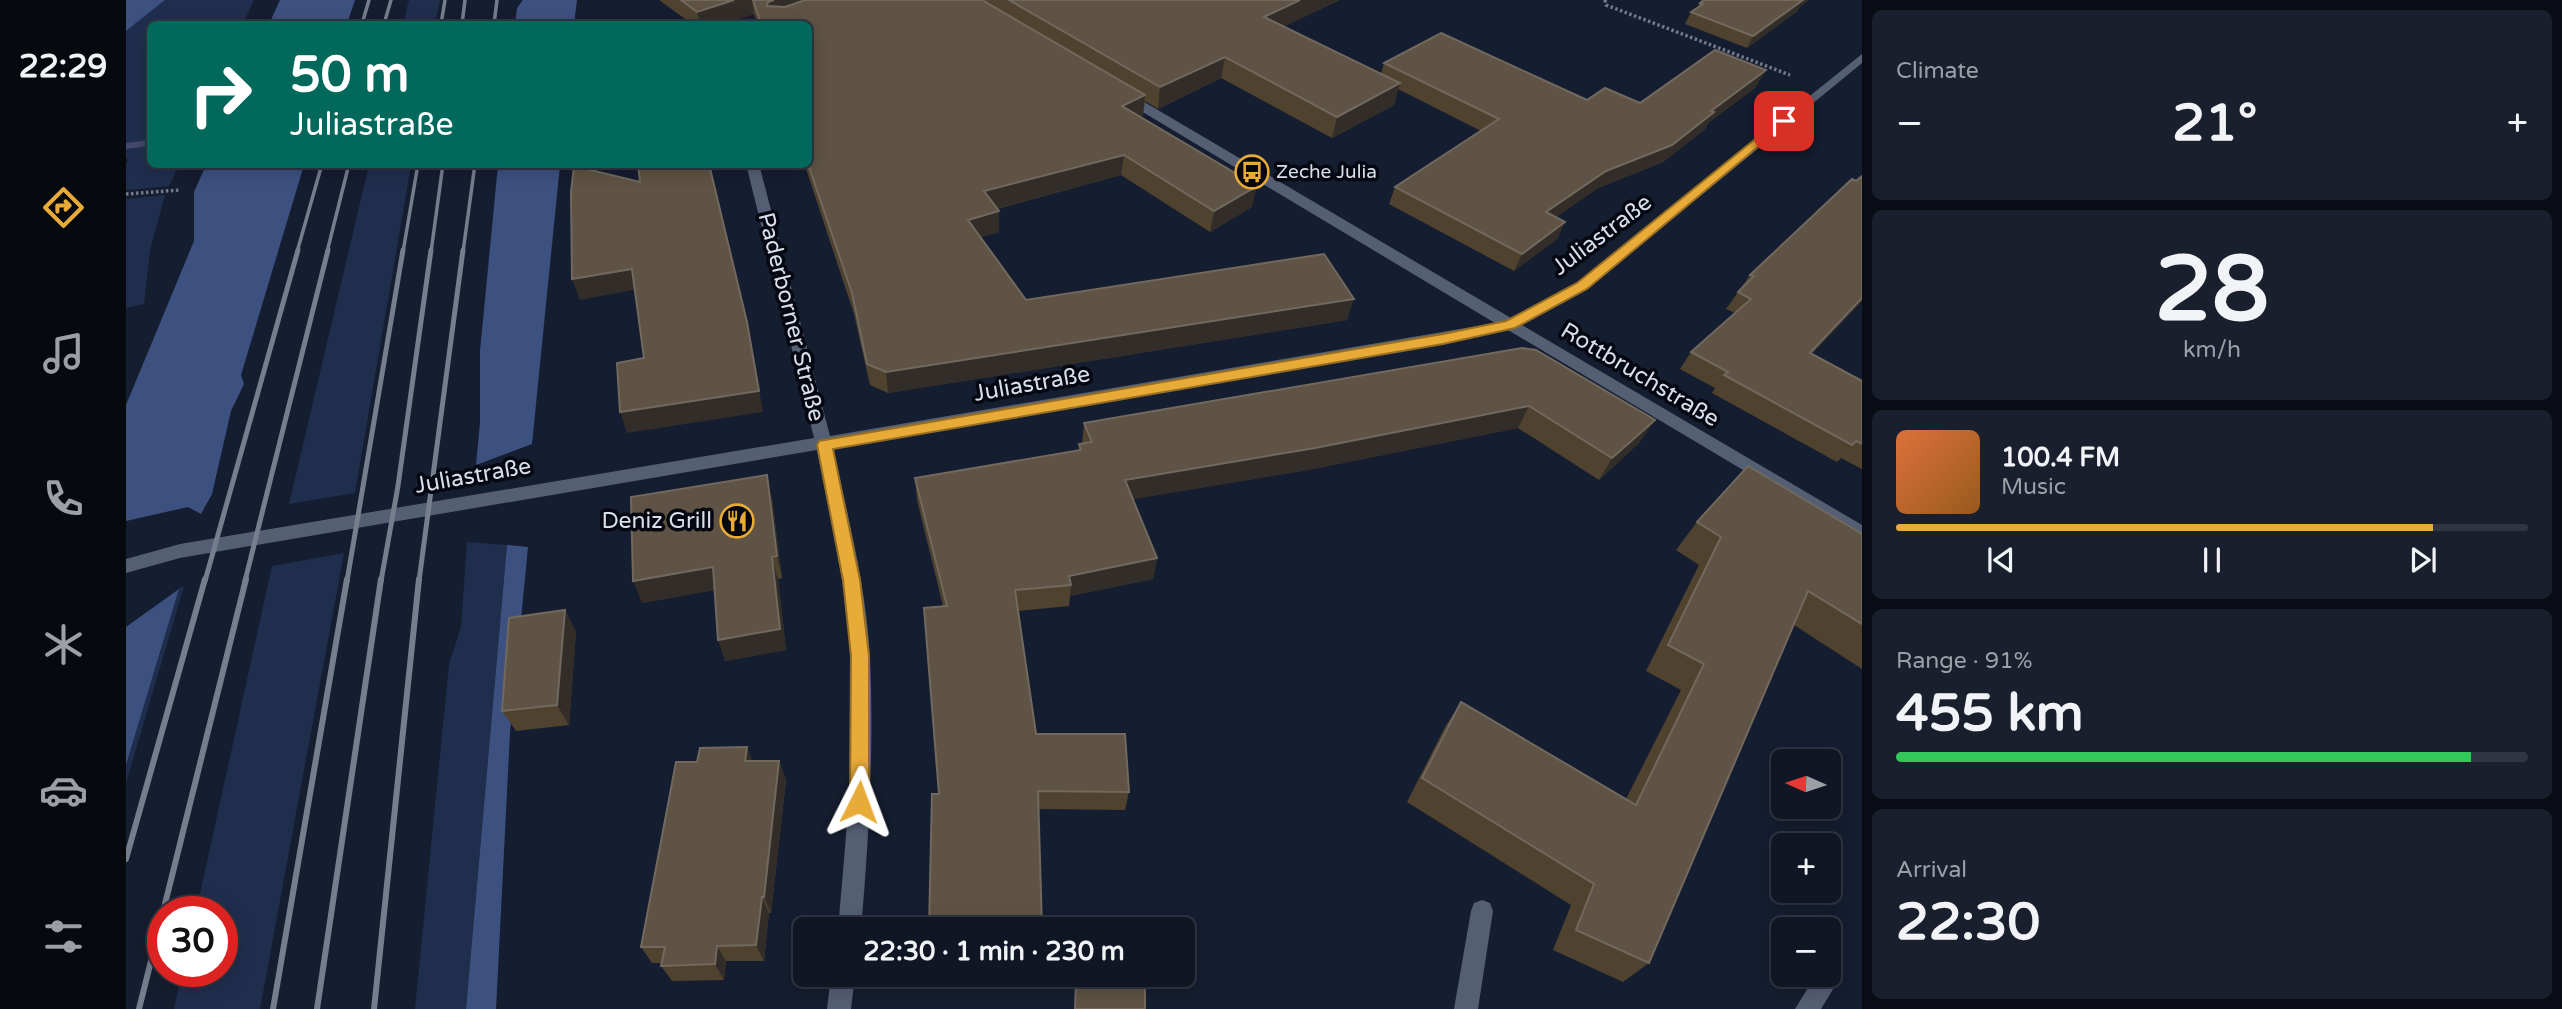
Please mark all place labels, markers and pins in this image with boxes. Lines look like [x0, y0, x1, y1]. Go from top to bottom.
pin [1754, 91, 1814, 151]
bus stop icon: Zeche Julia [1233, 153, 1271, 191]
place label: Zeche Julia [1276, 161, 1377, 183]
restaurant icon: Deniz Grill [718, 502, 756, 540]
place label: Deniz Grill [602, 507, 712, 535]

